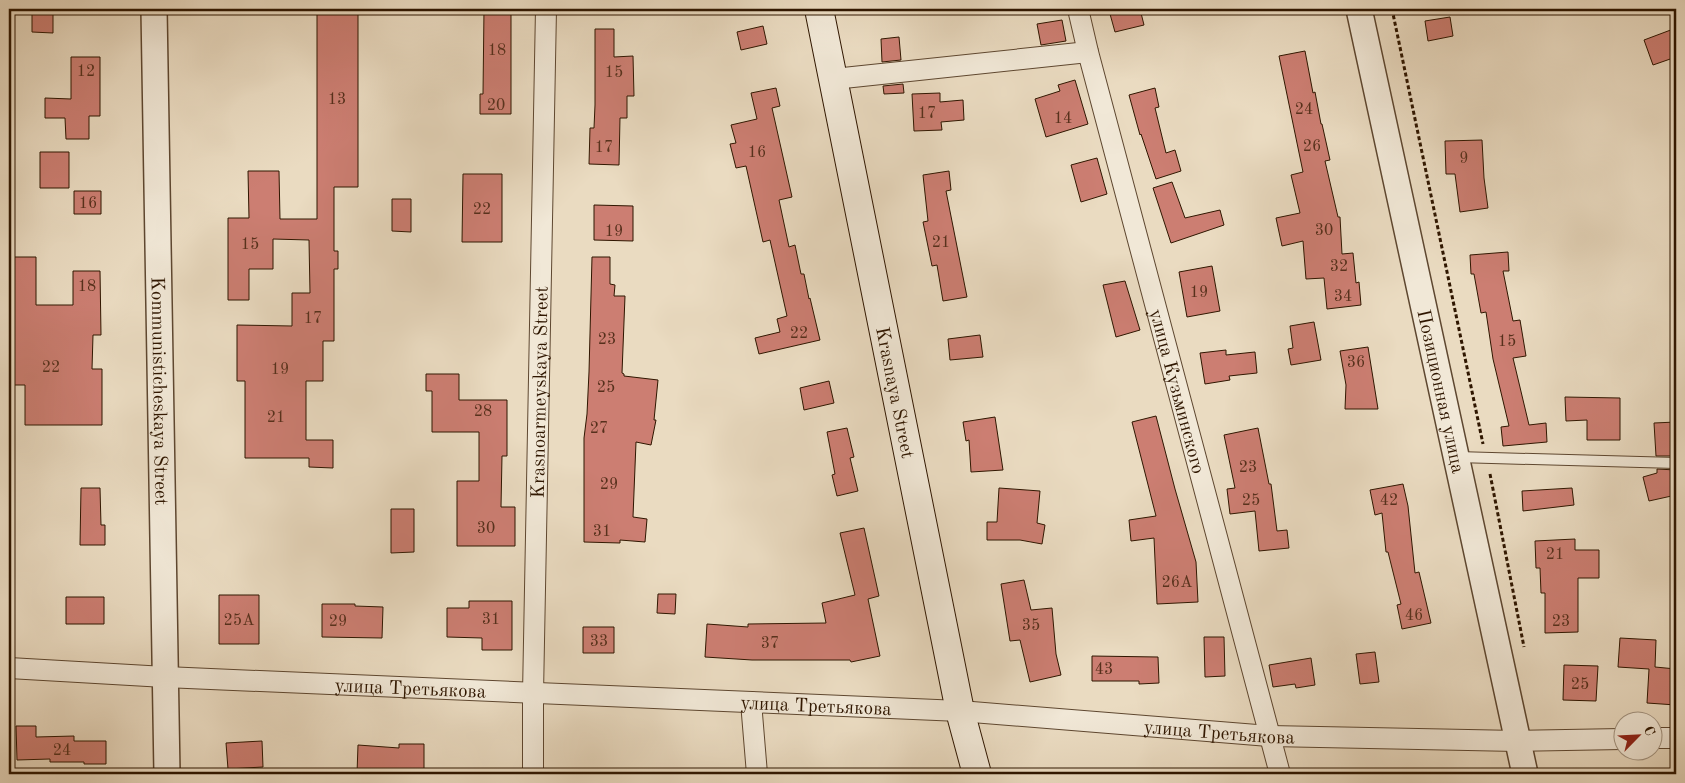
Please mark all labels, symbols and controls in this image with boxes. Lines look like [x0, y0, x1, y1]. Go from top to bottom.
house number: 18 [488, 43, 506, 59]
house number: 12 [77, 64, 95, 80]
house number: 15 [605, 65, 623, 81]
house number: 13 [328, 92, 346, 108]
house number: 20 [487, 98, 505, 114]
house number: 24 [1295, 102, 1313, 118]
house number: 17 [918, 106, 936, 122]
house number: 14 [1054, 111, 1072, 127]
house number: 26 [1303, 139, 1321, 155]
house number: 17 [595, 140, 613, 156]
house number: 16 [748, 145, 766, 161]
house number: 9 [1459, 151, 1469, 167]
house number: 16 [79, 196, 97, 212]
house number: 22 [473, 202, 491, 218]
house number: 30 [1315, 223, 1333, 239]
house number: 19 [605, 224, 623, 240]
house number: 21 [932, 235, 950, 251]
house number: 15 [241, 237, 259, 253]
house number: 32 [1330, 259, 1348, 275]
street label: Kommunisticheskaya Street [147, 276, 169, 506]
house number: 18 [78, 279, 96, 295]
house number: 19 [1190, 285, 1208, 301]
street label: Krasnoarmeyskaya Street [530, 286, 553, 498]
house number: 34 [1334, 289, 1352, 305]
street label: улица Кузьминского [1145, 307, 1207, 476]
street label: Позиционная улица [1412, 308, 1467, 476]
house number: 17 [304, 311, 322, 327]
street label: Krasnaya Street [871, 325, 916, 460]
house number: 22 [790, 326, 808, 342]
house number: 23 [598, 332, 616, 348]
house number: 15 [1498, 334, 1516, 350]
house number: 36 [1347, 355, 1365, 371]
house number: 22 [42, 360, 60, 376]
house number: 19 [271, 362, 289, 378]
house number: 25 [597, 380, 615, 396]
house number: 28 [474, 404, 492, 420]
house number: 21 [267, 410, 285, 426]
house number: 27 [590, 421, 608, 437]
house number: 23 [1239, 460, 1257, 476]
house number: 29 [600, 477, 618, 493]
house number: 25 [1242, 493, 1260, 509]
house number: 42 [1380, 493, 1398, 509]
house number: 30 [477, 521, 495, 537]
house number: 31 [593, 524, 611, 540]
house number: 21 [1546, 547, 1564, 563]
house number: 26А [1162, 575, 1192, 591]
house number: 46 [1405, 608, 1423, 624]
house number: 31 [482, 612, 500, 628]
house number: 25А [224, 613, 254, 629]
house number: 29 [329, 614, 347, 630]
house number: 23 [1552, 614, 1570, 630]
house number: 35 [1022, 618, 1040, 634]
house number: 33 [590, 634, 608, 650]
house number: 37 [761, 636, 779, 652]
house number: 43 [1095, 662, 1113, 678]
street label: улица Третьякова [334, 677, 487, 703]
house number: 25 [1571, 677, 1589, 693]
street label: улица Третьякова [740, 695, 893, 720]
north arrow [1612, 710, 1662, 760]
street label: улица Третьякова [1143, 719, 1295, 749]
text: С [1641, 724, 1657, 738]
house number: 24 [53, 743, 71, 759]

